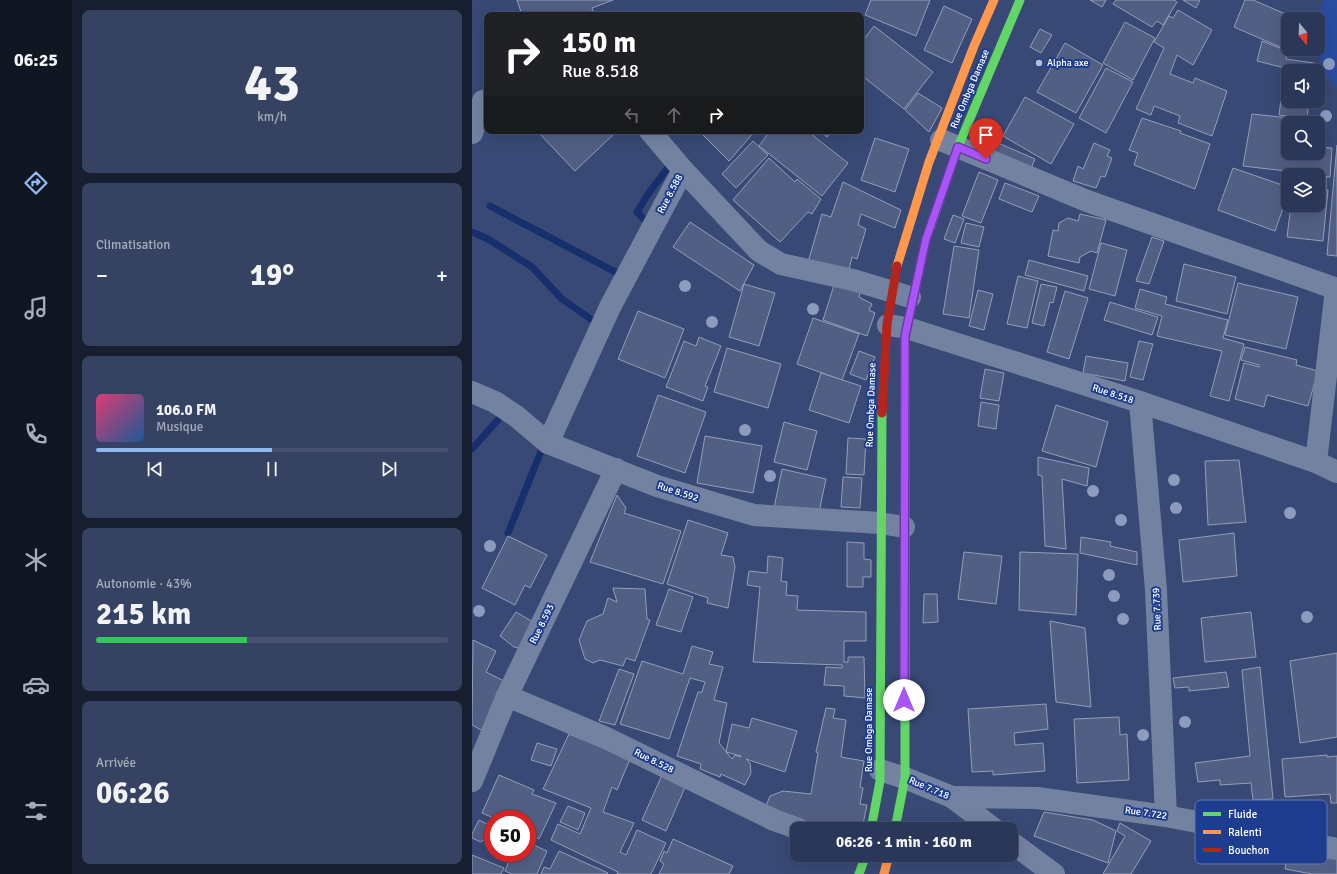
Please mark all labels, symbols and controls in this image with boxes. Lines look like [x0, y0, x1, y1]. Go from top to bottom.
north arrow [1281, 12, 1325, 56]
map controls [1281, 12, 1325, 212]
text: 150 m [562, 26, 636, 60]
icon: right [496, 28, 548, 80]
street label: Rue Ombga Damase [948, 48, 992, 130]
text: 06:25 [14, 49, 58, 71]
text: 43 [244, 51, 300, 115]
place label: Alpha axe [1047, 57, 1088, 69]
marker: Alpha axe [1034, 58, 1044, 68]
text: Rue 8.518 [562, 60, 639, 82]
button: sound [1281, 64, 1325, 108]
icon: left [621, 104, 643, 126]
icon: ahead [663, 104, 685, 126]
icon: right [705, 104, 727, 126]
text: km/h [257, 109, 287, 125]
button: search [1281, 116, 1325, 160]
pin [969, 118, 1003, 159]
icon: arrive [975, 124, 997, 146]
button: layers [1281, 168, 1325, 212]
icon: directions [22, 169, 50, 197]
street label: Rue 8.588 [655, 172, 685, 216]
text: Climatisation [96, 237, 170, 253]
text: 19° [250, 257, 294, 294]
text: − [96, 262, 108, 289]
text: + [436, 262, 448, 289]
icon: music [22, 294, 50, 322]
street label: Rue Ombga Damase [864, 362, 878, 448]
street label: Rue 8.518 [1091, 382, 1135, 406]
text: 106.0 FM [156, 401, 217, 419]
text: Musique [156, 419, 203, 435]
icon: phone [22, 420, 50, 448]
icon: previous [144, 458, 166, 480]
icon: pause [261, 458, 283, 480]
icon: next [378, 458, 400, 480]
street label: Rue 8.592 [656, 480, 700, 504]
icon: climate [22, 546, 50, 574]
text: Autonomie · 43% [96, 576, 192, 592]
street label: Rue 7.739 [1150, 587, 1164, 631]
text: 215 km [96, 596, 191, 633]
street label: Rue 8.593 [527, 602, 557, 646]
icon: car [22, 671, 50, 699]
position arrow [883, 679, 925, 721]
street label: Rue Ombga Damase [863, 688, 875, 772]
street label: Rue 8.528 [632, 746, 676, 776]
text: Arrivée [96, 755, 136, 771]
street label: Rue 7.718 [907, 774, 951, 802]
text: 06:26 [96, 775, 170, 812]
icon: filters [22, 797, 50, 825]
legend [1195, 800, 1327, 864]
street label: Rue 7.722 [1124, 804, 1168, 822]
text: Fluide [1228, 808, 1257, 821]
speed limit sign: 50 [484, 810, 536, 862]
text: Ralenti [1228, 826, 1262, 839]
text: 06:26 · 1 min · 160 m [836, 833, 972, 851]
text: Bouchon [1228, 844, 1269, 857]

